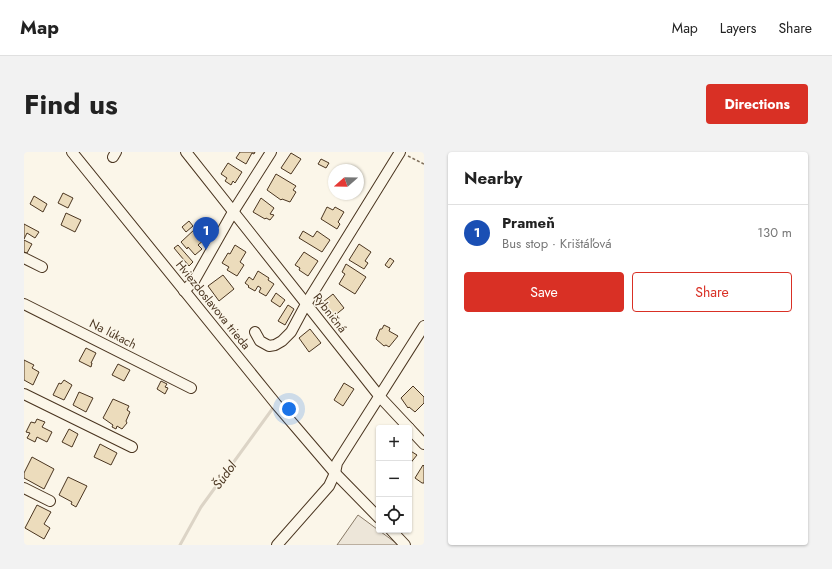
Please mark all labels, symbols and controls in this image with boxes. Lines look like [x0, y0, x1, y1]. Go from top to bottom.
text: Map [20, 14, 59, 41]
text: Map [672, 18, 698, 38]
text: Layers [720, 18, 756, 38]
text: Share [778, 18, 812, 38]
text: Find us [24, 84, 118, 125]
button: Directions [706, 84, 808, 124]
north arrow [328, 164, 364, 200]
text: Nearby [464, 166, 522, 190]
text: Prameň [502, 212, 555, 234]
pin: 1 [193, 217, 219, 250]
text: 1 [474, 223, 480, 242]
text: 130 m [757, 223, 792, 242]
text: Bus stop · Krištáľová [502, 234, 612, 253]
street label: Hviezdoslavova trieda [171, 257, 255, 354]
button: Save [464, 272, 624, 312]
button: Share [632, 272, 792, 312]
street label: Rybničná [309, 289, 351, 337]
street label: Na lúkach [86, 314, 140, 354]
your location [279, 399, 299, 419]
map controls [376, 425, 412, 533]
button: + [376, 425, 412, 461]
water label: Šúdol [208, 456, 242, 493]
button: − [376, 461, 412, 497]
button: locate [376, 497, 412, 533]

